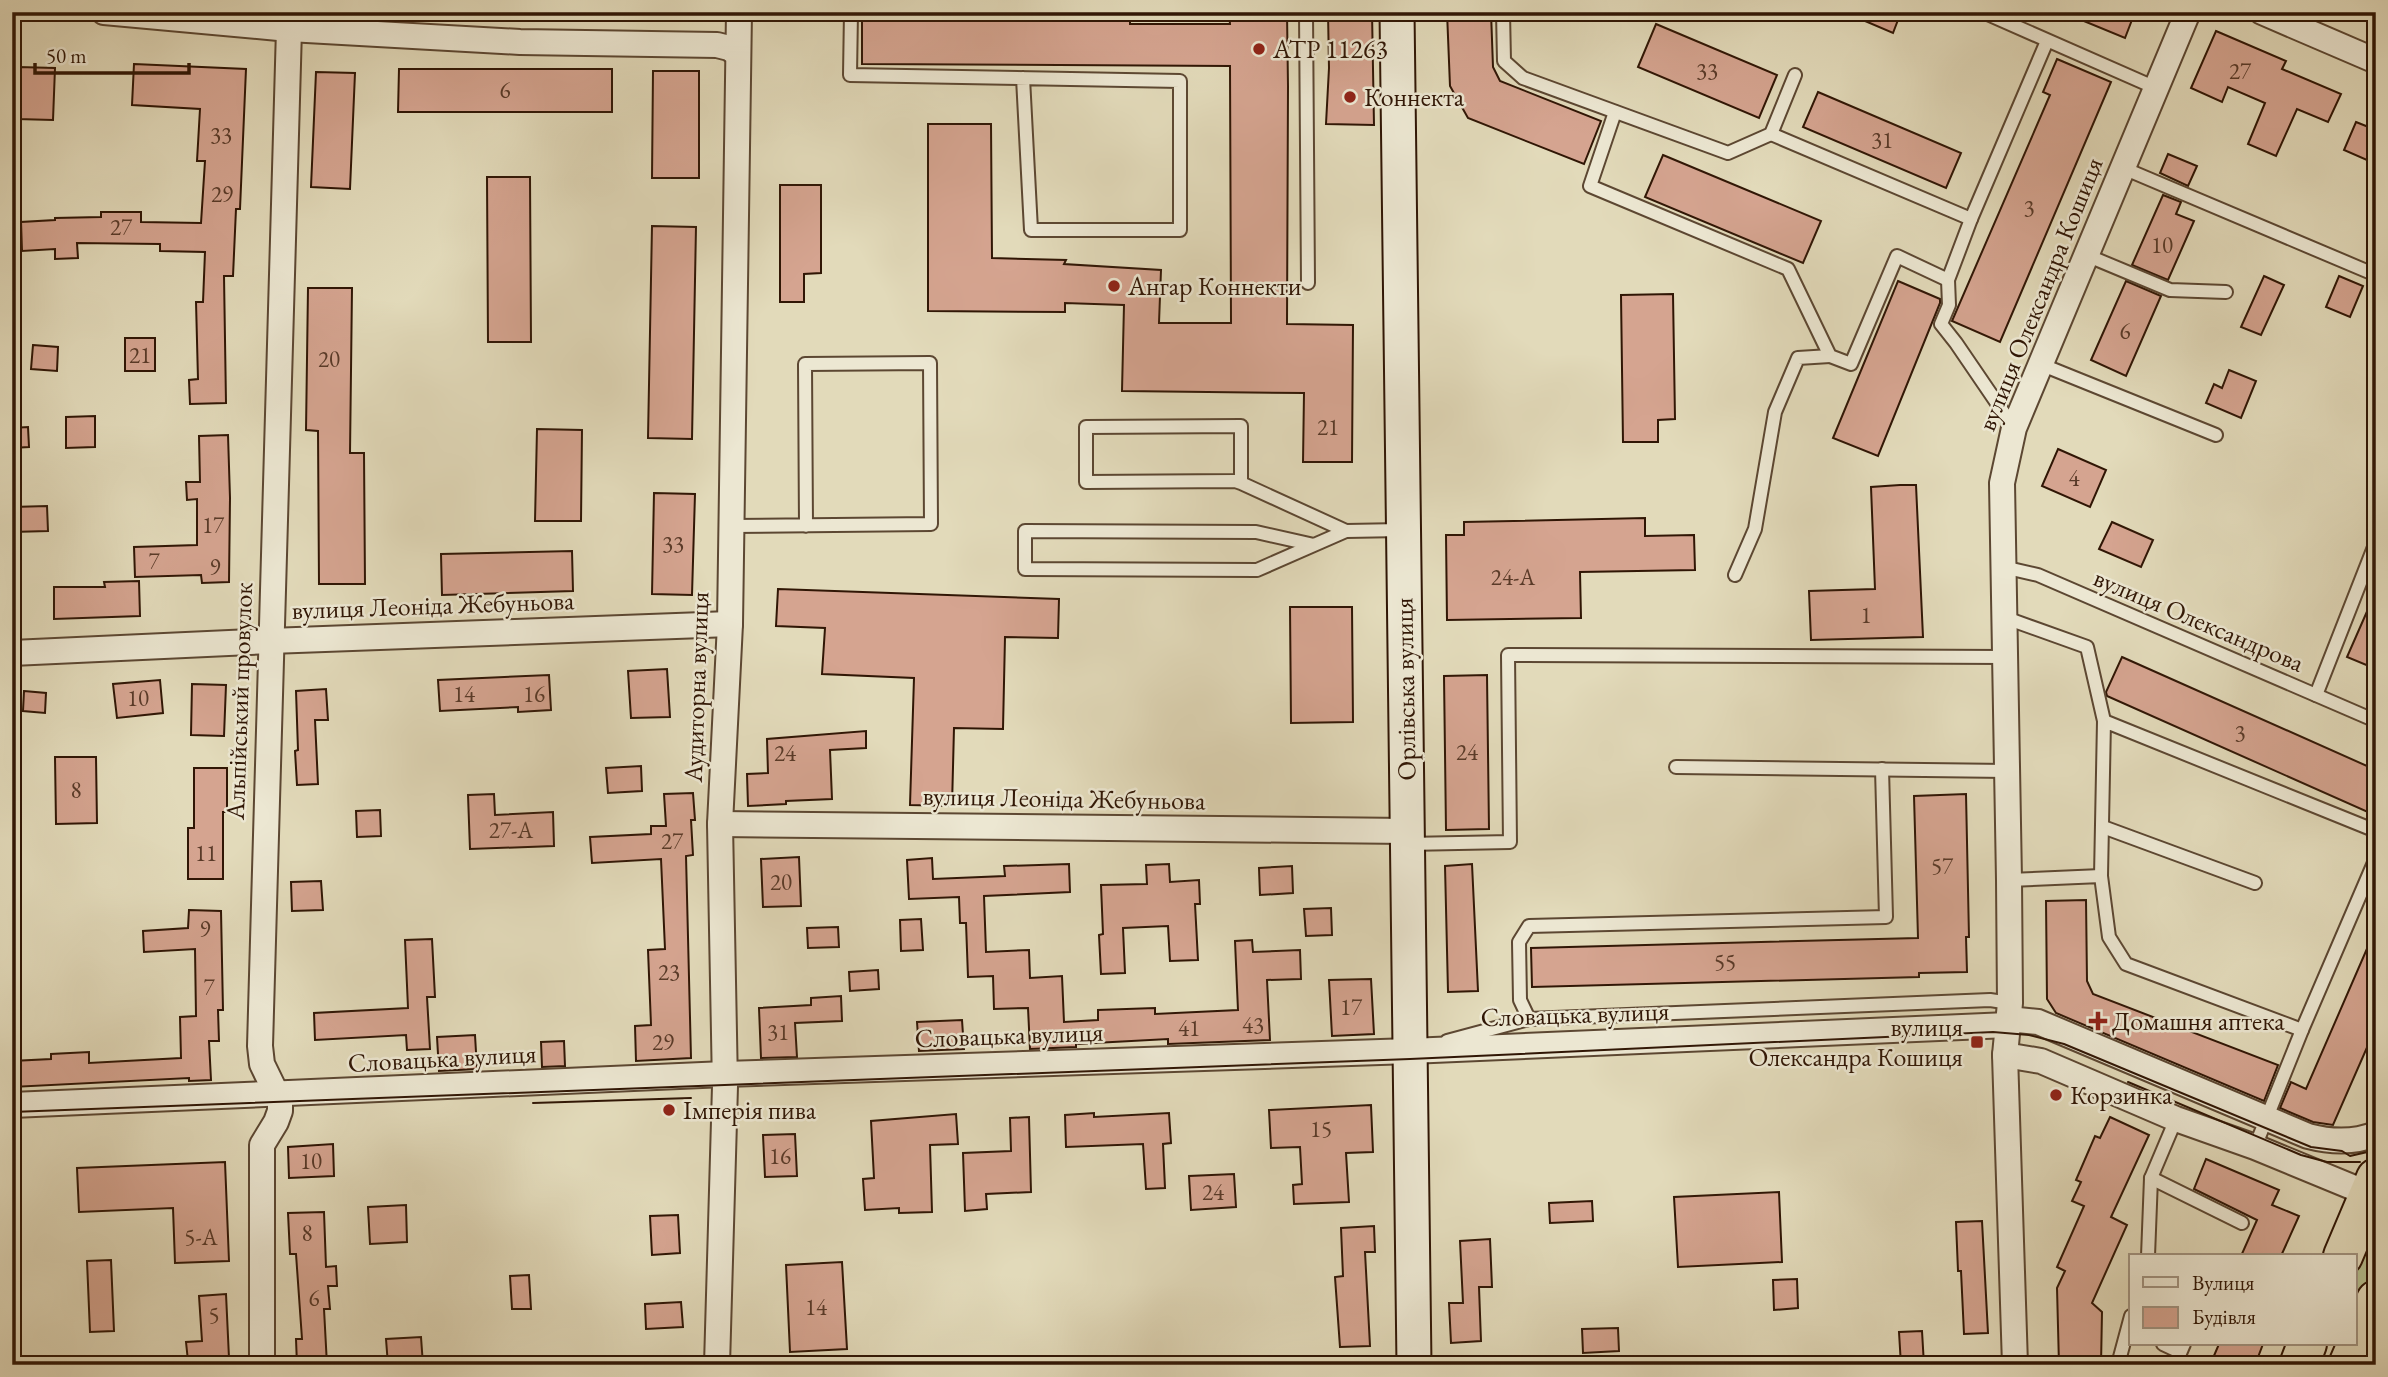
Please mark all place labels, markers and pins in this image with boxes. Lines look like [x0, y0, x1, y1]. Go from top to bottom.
place label: ATP 11263 [1272, 32, 1388, 66]
marker: ATP 11263 [1251, 41, 1267, 57]
place label: Коннекта [1364, 80, 1465, 114]
marker: Коннекта [1342, 89, 1358, 105]
place label: Ангар Коннекти [1127, 269, 1302, 303]
marker: Ангар Коннекти [1106, 278, 1122, 294]
place label: Домашня аптека [2112, 1004, 2285, 1038]
place label: вулиця Олександра Кошиця [1749, 1010, 1963, 1074]
marker: Домашня аптека [2090, 1013, 2106, 1029]
marker: вулиця Олександра Кошиця [1969, 1034, 1985, 1050]
place label: Корзинка [2070, 1078, 2173, 1112]
marker: Корзинка [2048, 1087, 2064, 1103]
place label: Імперія пива [683, 1093, 817, 1127]
marker: Імперія пива [661, 1102, 677, 1118]

